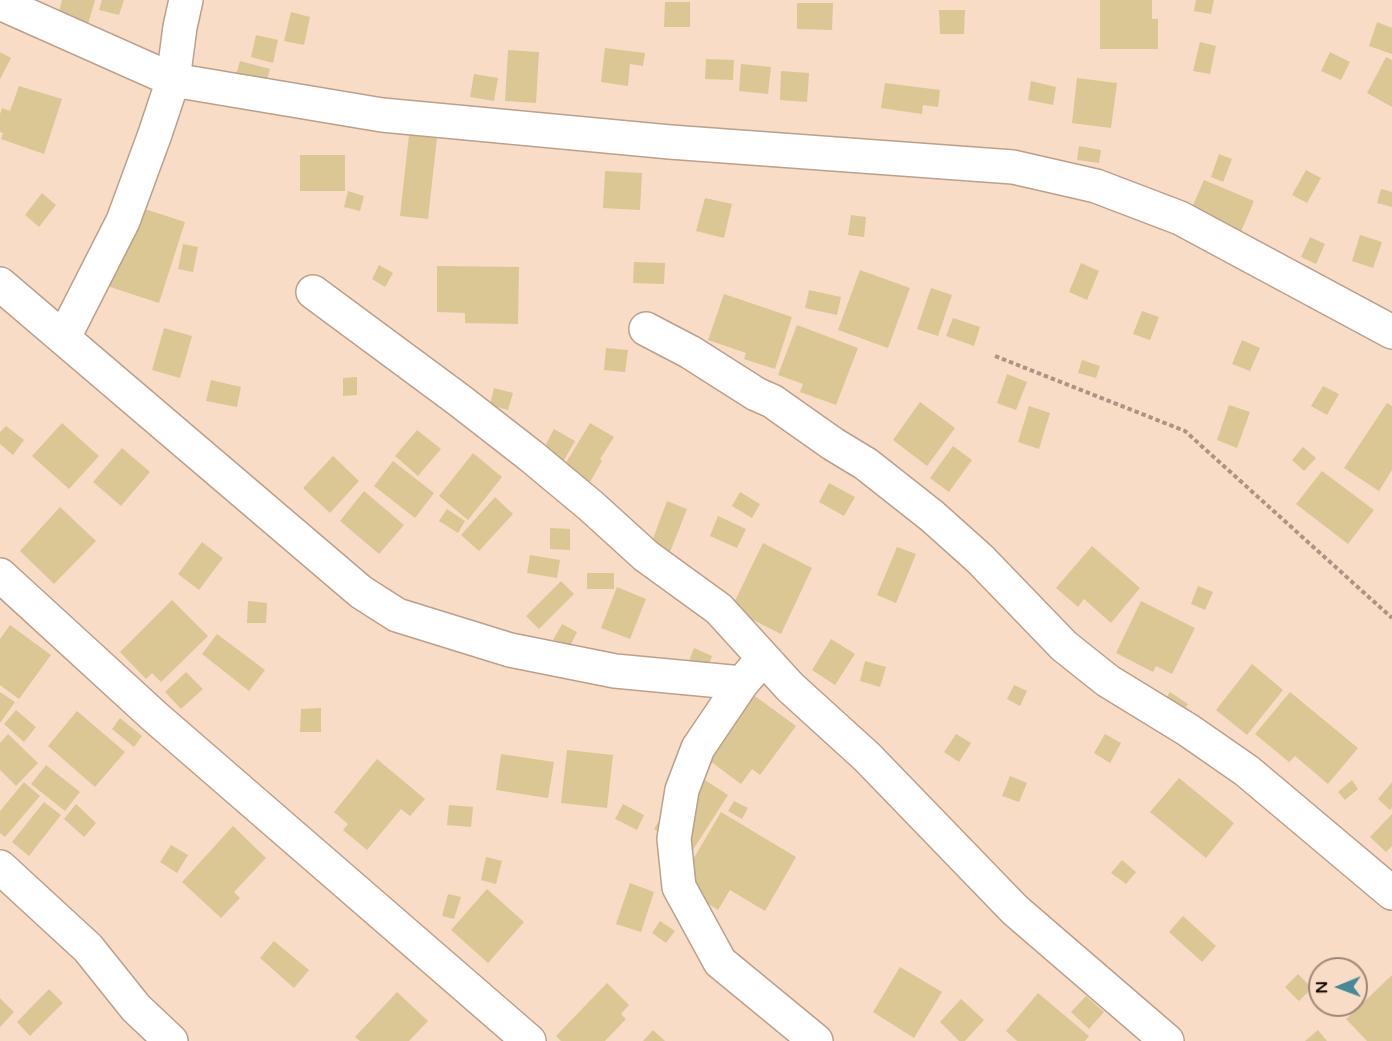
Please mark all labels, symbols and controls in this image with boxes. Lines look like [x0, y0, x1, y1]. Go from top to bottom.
north arrow [1308, 957, 1368, 1017]
text: N [1312, 981, 1332, 994]

